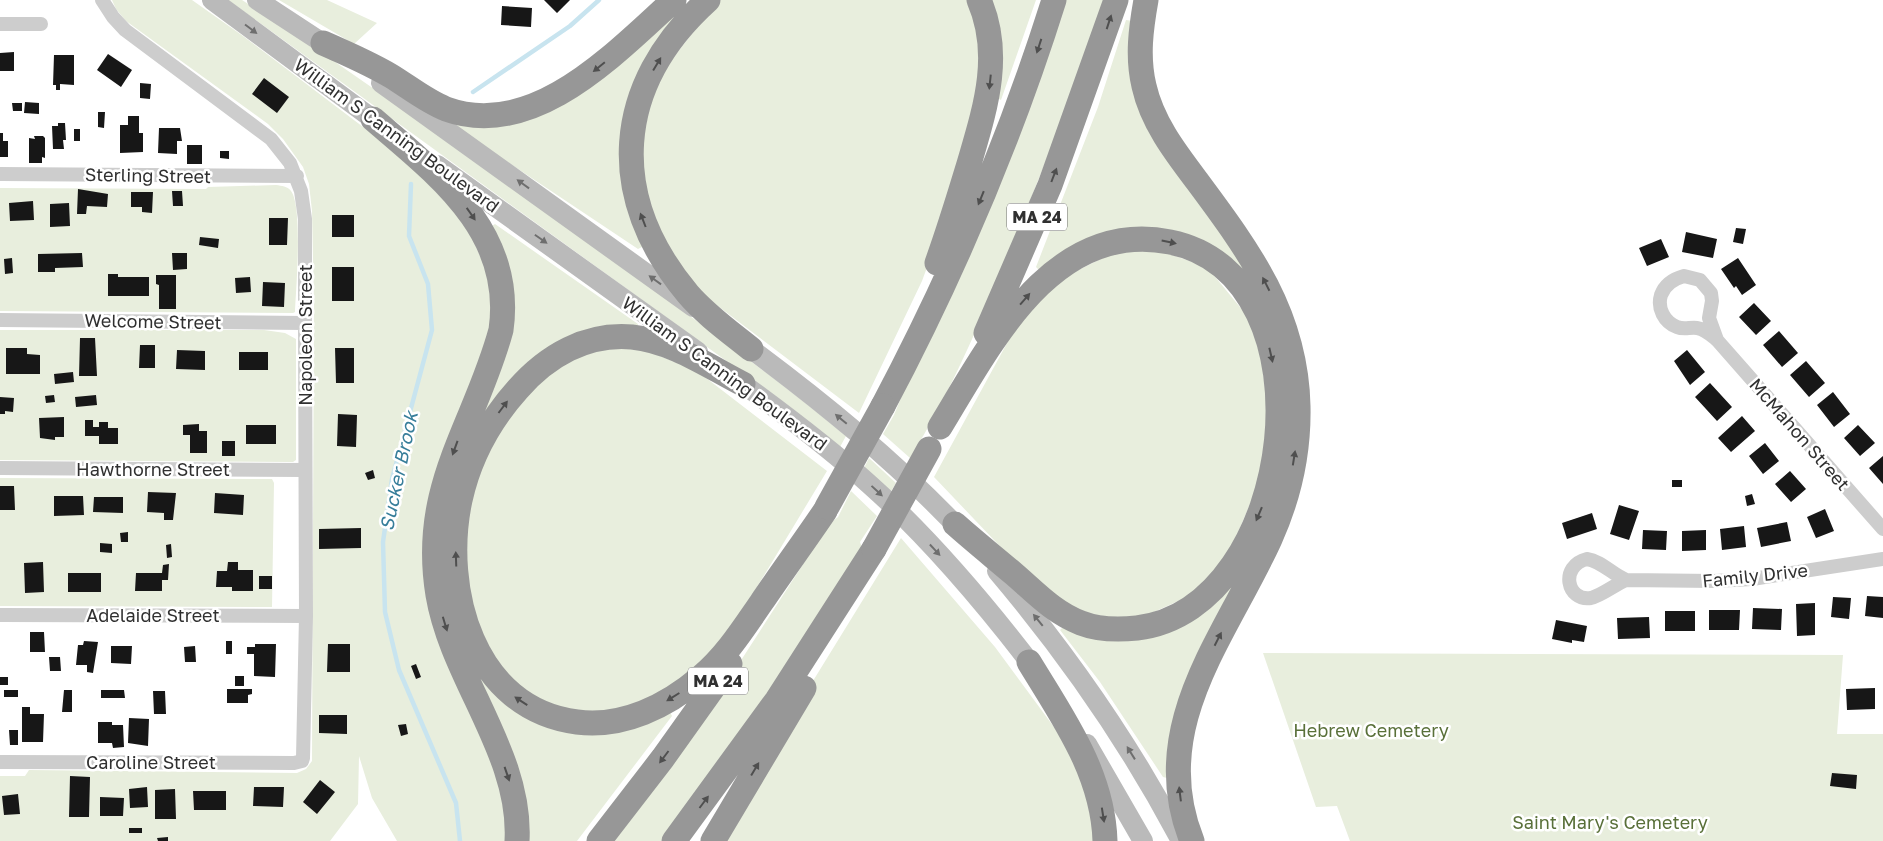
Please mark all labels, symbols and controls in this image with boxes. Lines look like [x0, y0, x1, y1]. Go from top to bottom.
one-way arrow [1106, 15, 1113, 30]
one-way arrow [244, 24, 258, 34]
one-way arrow [1035, 39, 1042, 54]
street label: William S Canning Boulevard [290, 53, 504, 217]
one-way arrow [652, 57, 662, 70]
one-way arrow [592, 62, 605, 73]
one-way arrow [986, 74, 994, 90]
street label: Sterling Street [85, 163, 211, 187]
one-way arrow [1050, 167, 1058, 182]
one-way arrow [516, 179, 530, 189]
one-way arrow [977, 191, 985, 205]
road number: MA 24 [1007, 203, 1067, 230]
one-way arrow [466, 207, 476, 220]
one-way arrow [639, 212, 646, 227]
one-way arrow [534, 234, 548, 244]
one-way arrow [1161, 238, 1176, 246]
street label: Napoleon Street [294, 264, 316, 406]
one-way arrow [649, 274, 662, 285]
one-way arrow [1262, 276, 1270, 291]
street label: William S Canning Boulevard [618, 291, 832, 455]
one-way arrow [1019, 293, 1031, 305]
street label: Welcome Street [84, 309, 222, 333]
one-way arrow [1267, 348, 1275, 363]
street label: McMahon Street [1745, 373, 1855, 495]
one-way arrow [498, 401, 509, 414]
water label: Sucker Brook [374, 407, 422, 533]
one-way arrow [834, 414, 847, 425]
one-way arrow [451, 441, 459, 456]
one-way arrow [1291, 450, 1299, 466]
street label: Hawthorne Street [76, 458, 230, 480]
one-way arrow [870, 485, 882, 497]
one-way arrow [1254, 507, 1262, 522]
one-way arrow [929, 543, 941, 555]
one-way arrow [452, 550, 460, 566]
street label: Family Drive [1701, 559, 1809, 591]
street label: Adelaide Street [86, 604, 220, 626]
one-way arrow [1032, 614, 1043, 627]
one-way arrow [441, 617, 449, 632]
one-way arrow [1214, 632, 1222, 646]
road number: MA 24 [688, 668, 748, 694]
one-way arrow [667, 692, 680, 702]
one-way arrow [514, 696, 528, 706]
park label: Hebrew Cemetery [1293, 719, 1449, 741]
one-way arrow [1127, 746, 1136, 759]
one-way arrow [658, 750, 669, 763]
street label: Caroline Street [86, 751, 216, 773]
one-way arrow [751, 762, 760, 775]
one-way arrow [503, 767, 511, 782]
one-way arrow [1176, 785, 1184, 801]
one-way arrow [698, 796, 709, 809]
one-way arrow [1099, 807, 1107, 823]
park label: Saint Mary's Cemetery [1512, 811, 1708, 833]

